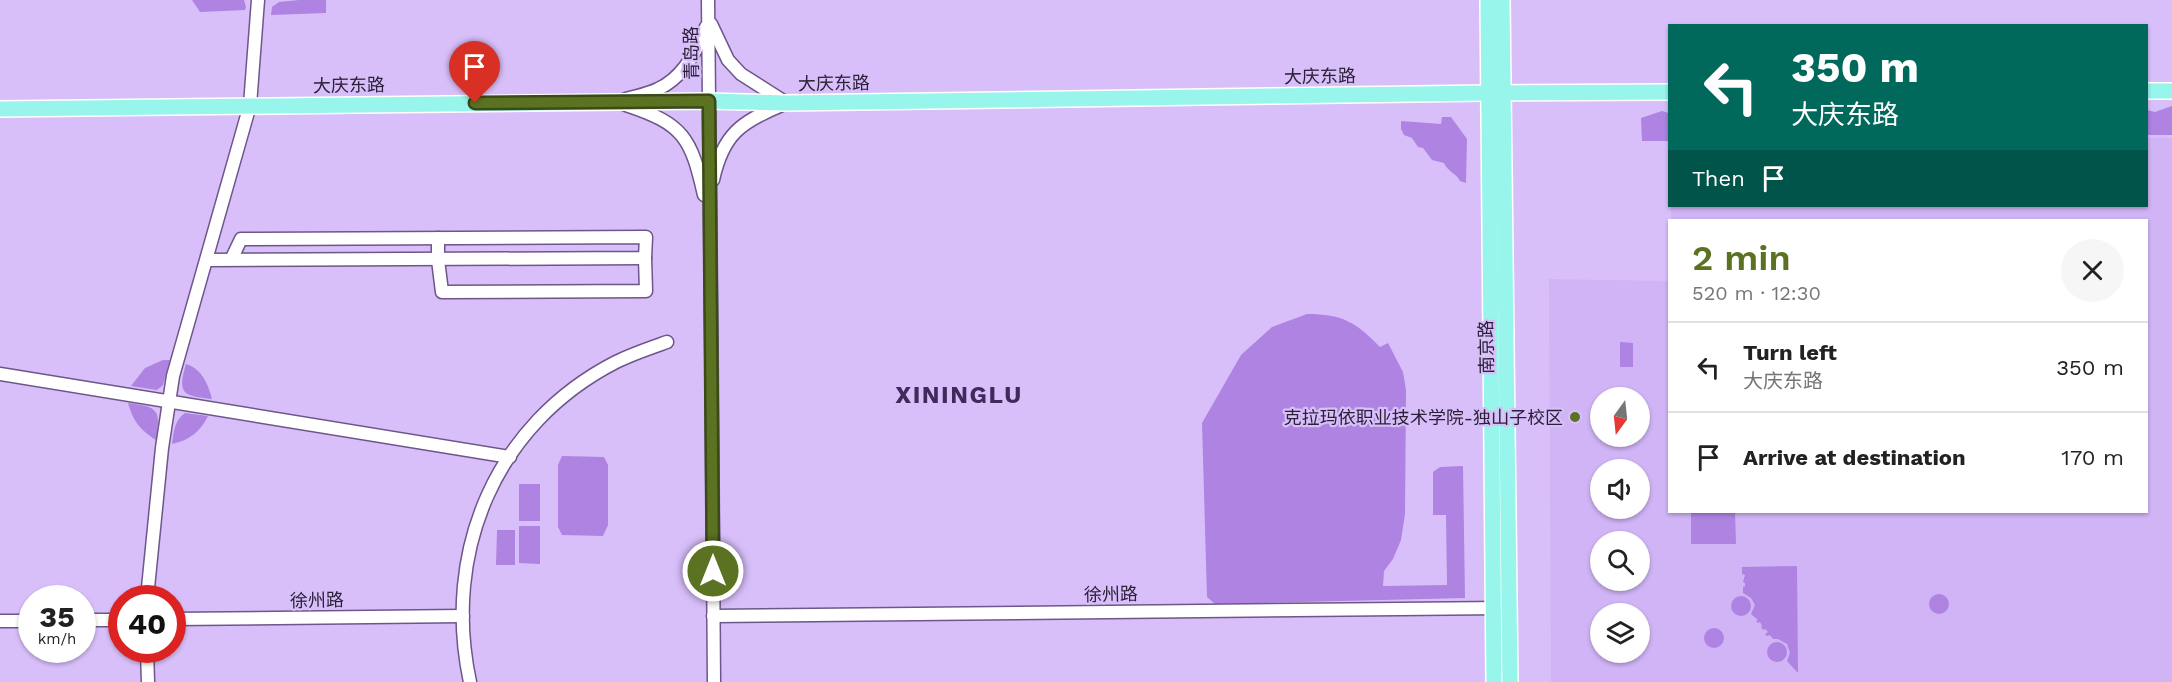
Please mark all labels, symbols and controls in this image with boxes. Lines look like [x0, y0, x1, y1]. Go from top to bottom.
street label: 青岛路 [680, 26, 702, 80]
pin [449, 41, 500, 103]
text: 350 m [1791, 43, 1919, 92]
icon: left [1692, 48, 1770, 126]
icon: arrive [458, 50, 491, 83]
street label: 大庆东路 [1284, 65, 1356, 87]
street label: 大庆东路 [798, 72, 870, 94]
street label: 大庆东路 [313, 74, 385, 96]
text: 大庆东路 [1791, 99, 1899, 131]
icon: arrive [1757, 162, 1790, 195]
text: Then [1692, 166, 1745, 191]
text: 2 min [1692, 237, 1791, 279]
button: close [2061, 239, 2124, 302]
text: 520 m · 12:30 [1692, 281, 1821, 305]
street label: 南京路 [1475, 320, 1497, 374]
text: Turn left [1743, 340, 1837, 365]
icon: left [1692, 351, 1725, 384]
text: 350 m [2056, 355, 2124, 380]
text: 大庆东路 [1743, 369, 1823, 393]
district label: XININGLU [895, 381, 1023, 409]
north arrow [1590, 387, 1650, 447]
map controls [1590, 387, 1650, 663]
place label: 克拉玛依职业技术学院-独山子校区 [1284, 407, 1563, 428]
marker: 克拉玛依职业技术学院-独山子校区 [1568, 410, 1582, 424]
icon: arrive [1692, 441, 1725, 474]
text: Arrive at destination [1743, 445, 1966, 470]
text: 170 m [2061, 445, 2124, 470]
button: sound [1590, 459, 1650, 519]
button: search [1590, 531, 1650, 591]
position arrow [681, 539, 745, 603]
street label: 徐州路 [1084, 583, 1138, 605]
speed limit sign: 40 [108, 585, 186, 663]
street label: 徐州路 [290, 589, 344, 611]
text: 35 [39, 599, 75, 634]
button: layers [1590, 603, 1650, 663]
text: km/h [38, 630, 76, 648]

